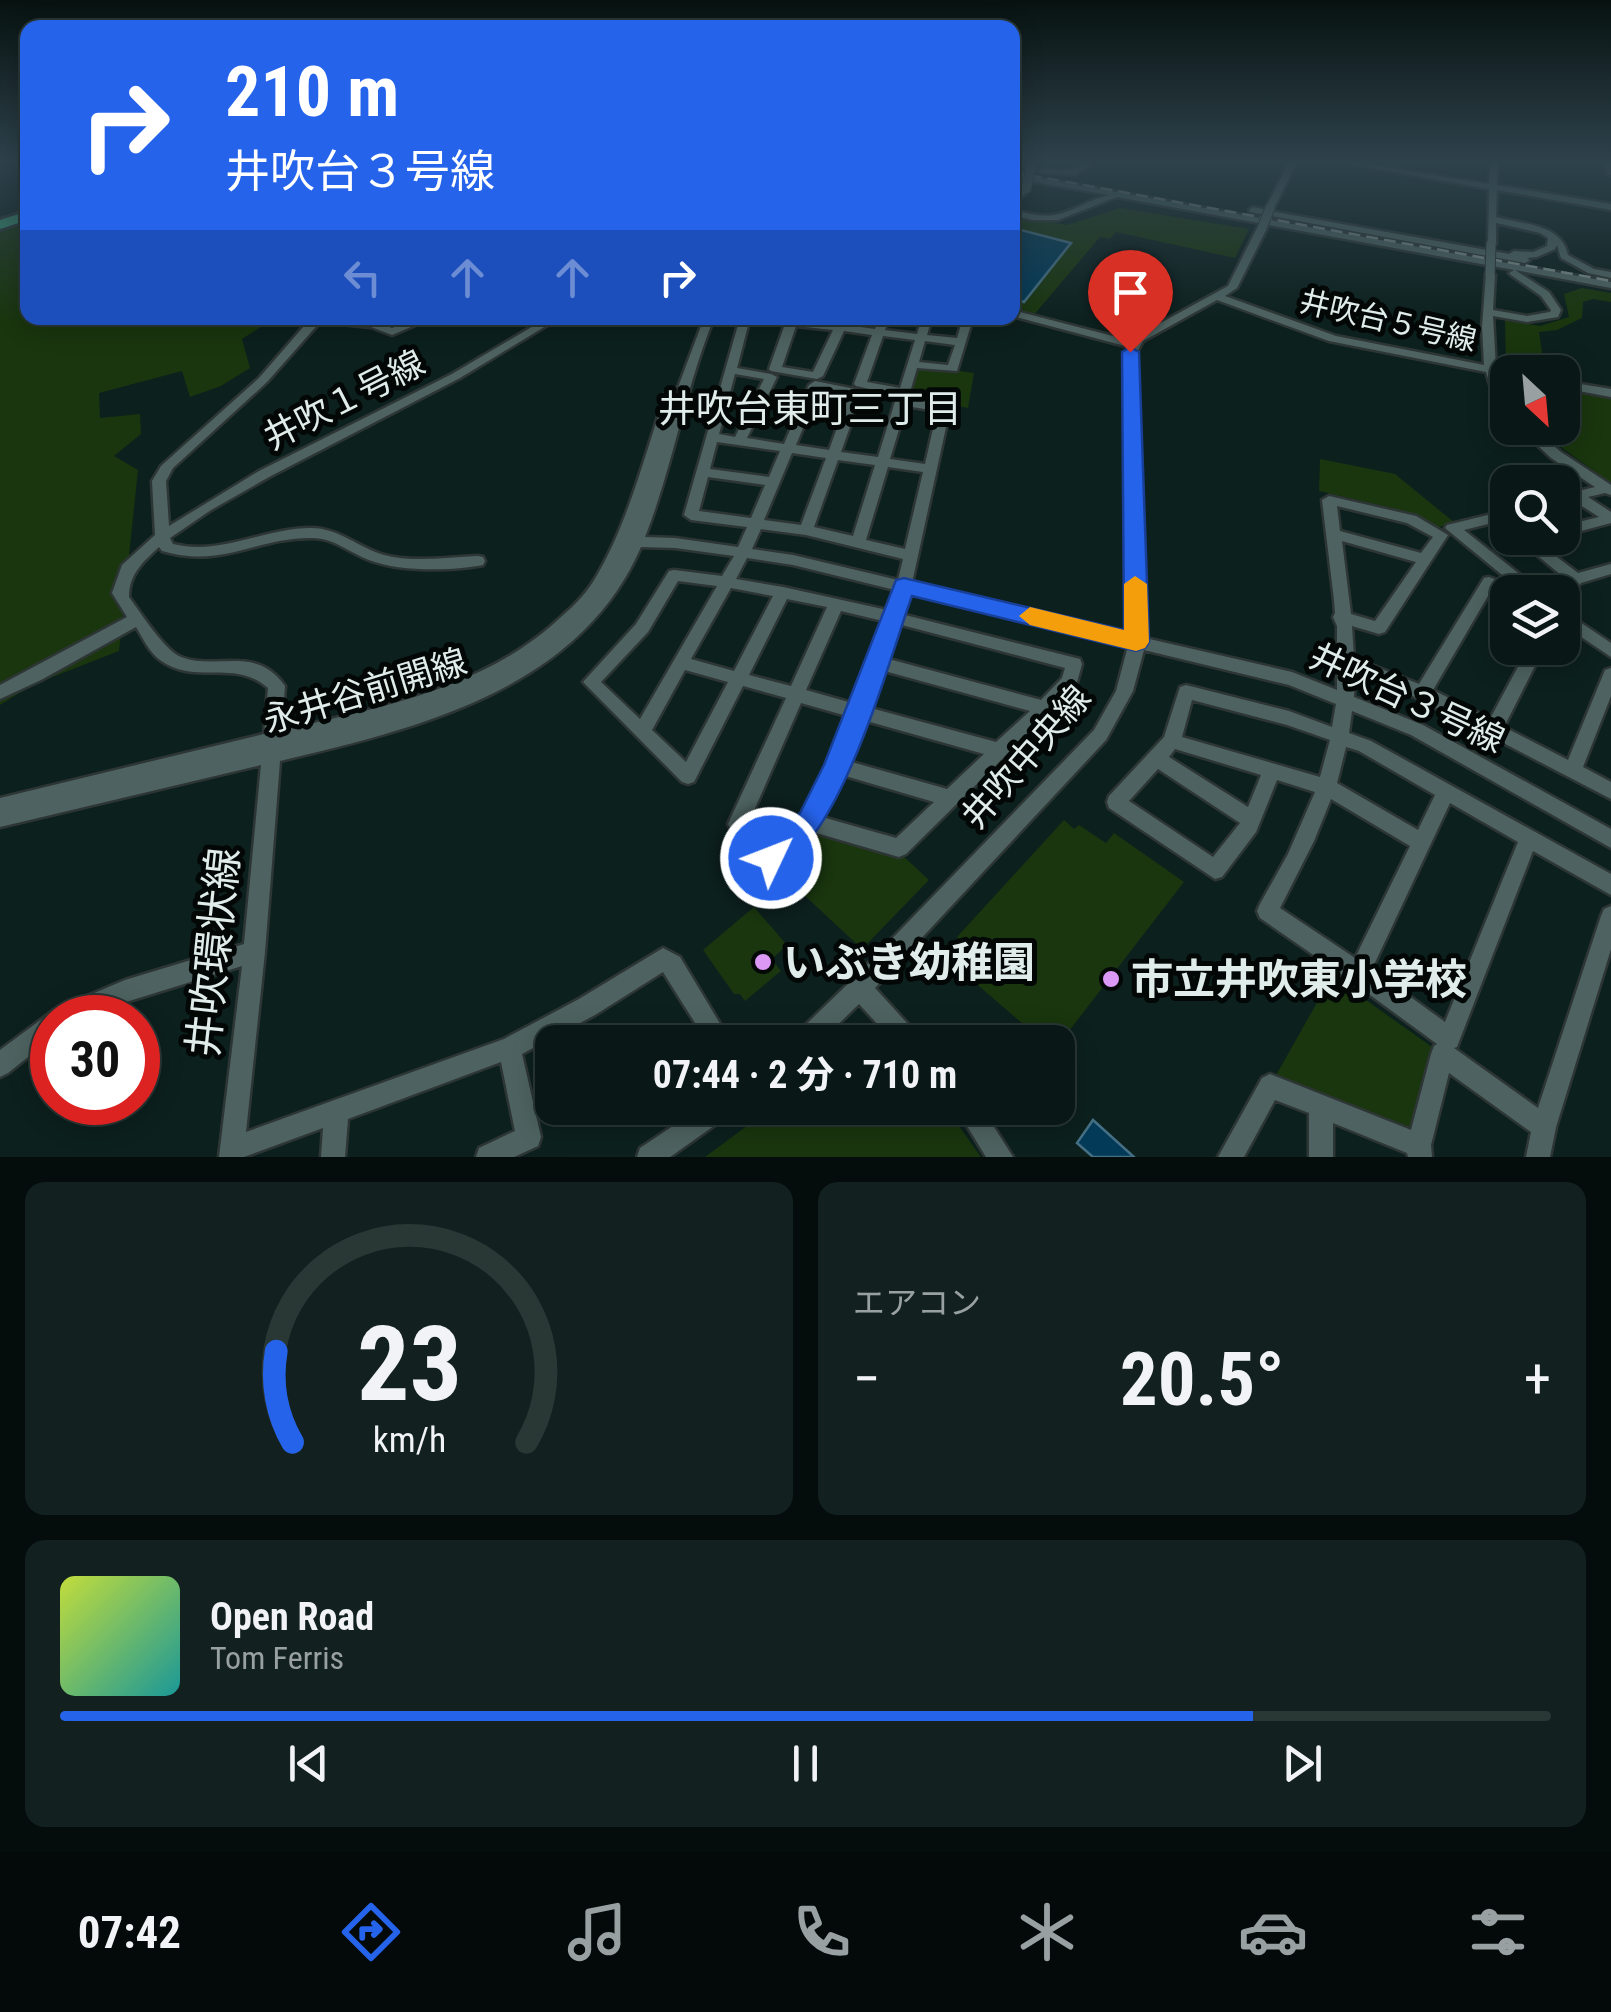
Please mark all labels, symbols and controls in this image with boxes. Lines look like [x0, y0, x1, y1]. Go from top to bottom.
text: 210 m [225, 51, 399, 133]
icon: right [60, 60, 190, 190]
text: 井吹台３号線 [225, 145, 495, 198]
icon: left [335, 250, 390, 305]
icon: ahead [440, 250, 495, 305]
icon: ahead [545, 250, 600, 305]
icon: right [650, 250, 705, 305]
pin [1088, 250, 1173, 353]
icon: arrive [1103, 265, 1158, 320]
street label: 井吹台５号線 [1296, 283, 1480, 358]
street label: 井吹１号線 [257, 342, 432, 458]
north arrow [1490, 355, 1580, 445]
map controls [1490, 355, 1580, 665]
district label: 井吹台東町三丁目 [658, 387, 962, 431]
button: search [1490, 465, 1580, 555]
button: layers [1490, 575, 1580, 665]
street label: 井吹台３号線 [1303, 635, 1511, 761]
street label: 永井谷前開線 [259, 641, 472, 742]
street label: 井吹中央線 [953, 678, 1099, 837]
position arrow [719, 806, 823, 910]
street label: 井吹環状線 [178, 845, 249, 1059]
place label: いぶき幼稚園 [783, 938, 1035, 987]
marker: いぶき幼稚園 [752, 951, 774, 973]
place label: 市立井吹東小学校 [1131, 955, 1467, 1004]
marker: 市立井吹東小学校 [1100, 968, 1122, 990]
speed limit sign: 30 [30, 995, 160, 1125]
text: 07:44 · 2 分 · 710 m [653, 1053, 957, 1097]
text: エアコン [853, 1284, 981, 1322]
text: 23 [356, 1304, 462, 1425]
text: 20.5° [1120, 1335, 1284, 1423]
text: − [853, 1347, 881, 1411]
text: + [1524, 1347, 1551, 1411]
text: km/h [372, 1419, 446, 1461]
text: Open Road [210, 1595, 374, 1639]
text: Tom Ferris [210, 1639, 344, 1677]
icon: previous [281, 1736, 336, 1791]
icon: pause [778, 1736, 833, 1791]
icon: next [1275, 1736, 1330, 1791]
icon: directions [336, 1897, 406, 1967]
icon: music [562, 1897, 632, 1967]
icon: phone [787, 1897, 857, 1967]
icon: climate [1012, 1897, 1082, 1967]
icon: car [1238, 1897, 1308, 1967]
icon: filters [1463, 1897, 1533, 1967]
text: 07:42 [78, 1906, 181, 1959]

